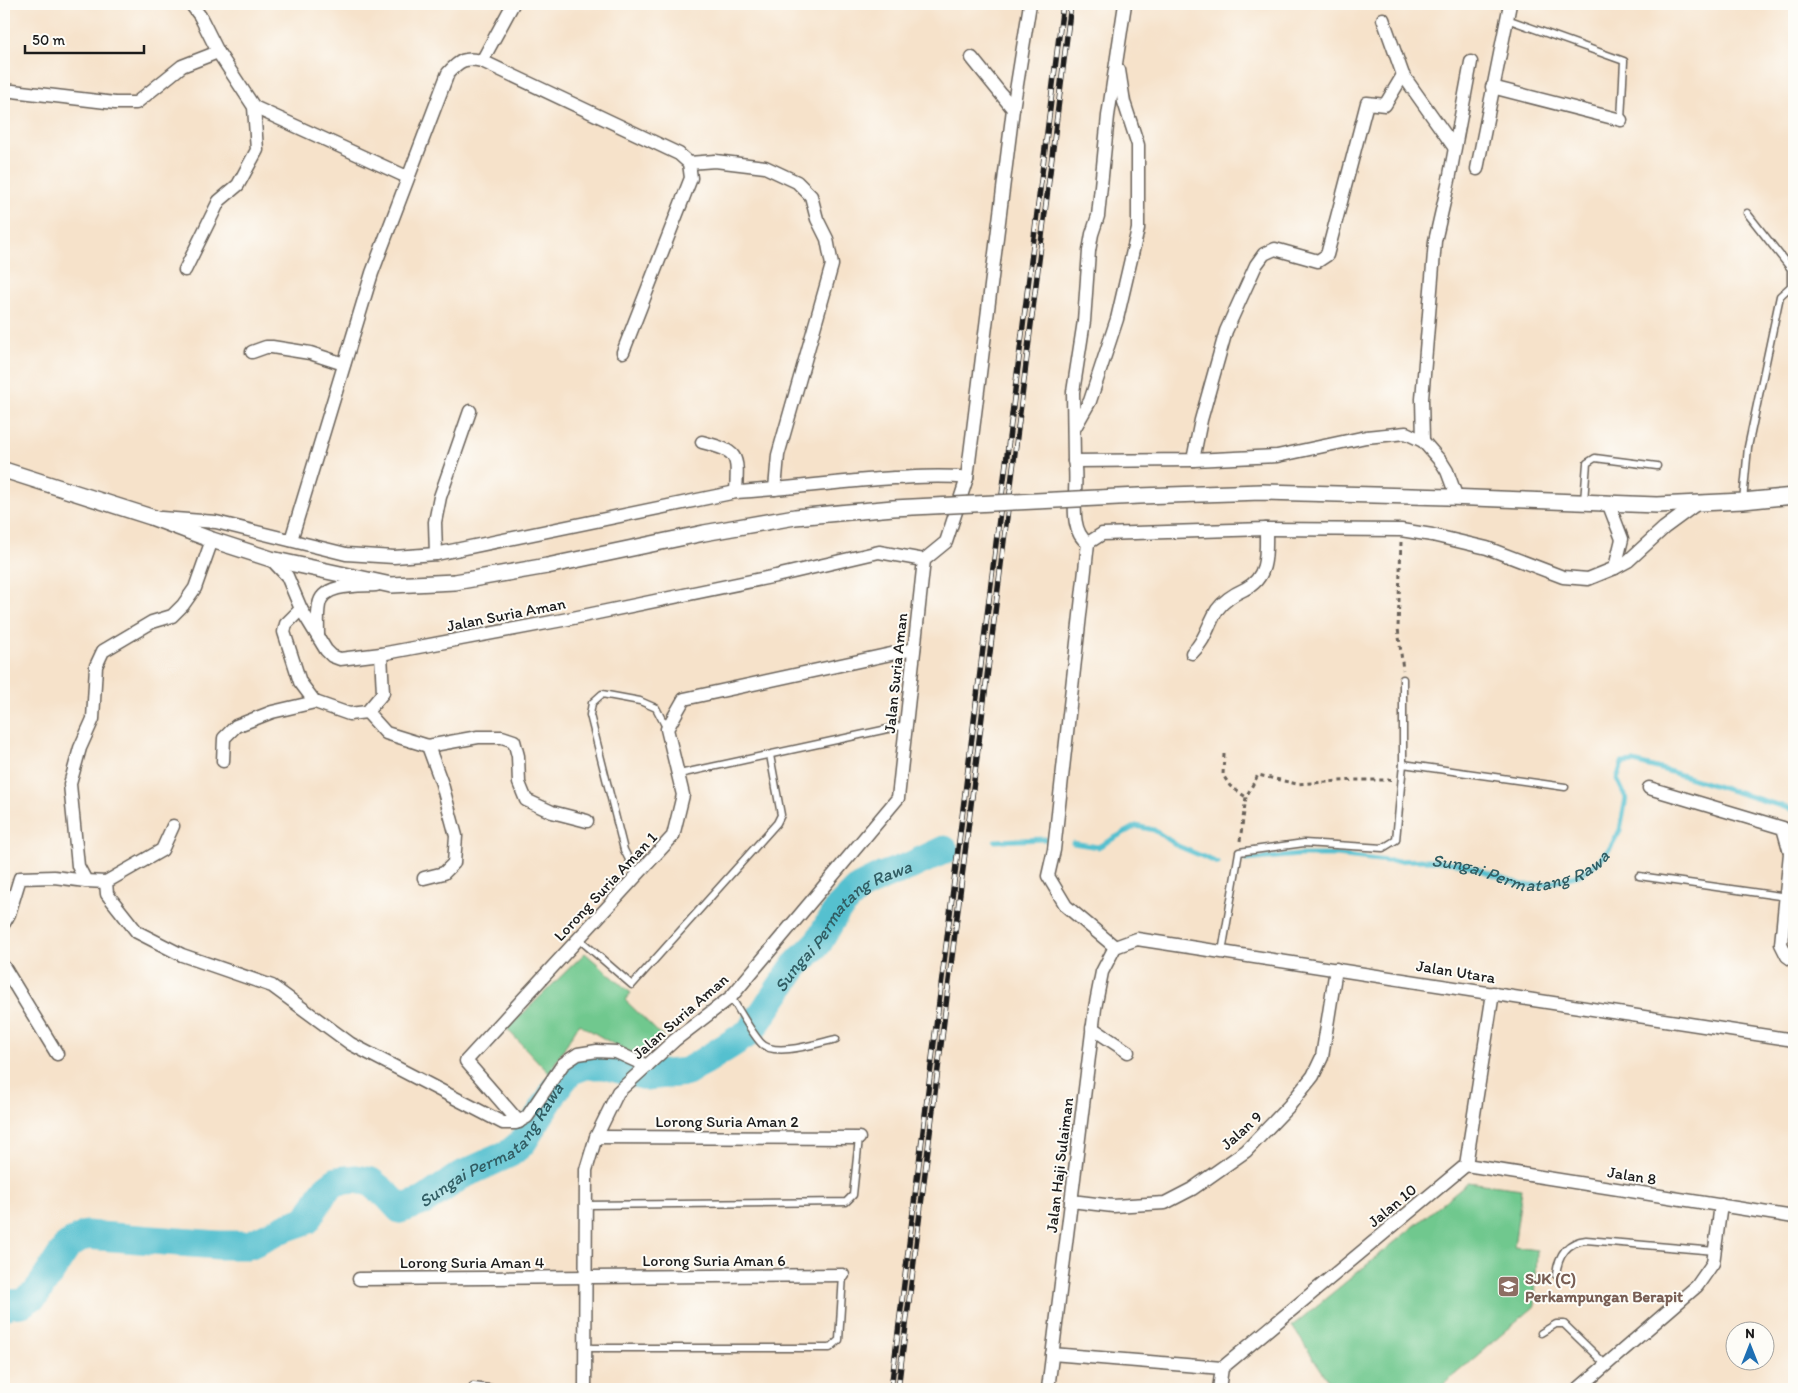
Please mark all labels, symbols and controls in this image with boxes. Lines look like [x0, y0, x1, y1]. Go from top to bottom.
scale bar [25, 22, 144, 54]
text: 50 m [32, 31, 65, 49]
street label: Jalan Suria Aman [445, 594, 568, 635]
street label: Jalan Suria Aman [880, 612, 911, 734]
street label: Lorong Suria Aman 1 [550, 827, 661, 945]
water label: Sungai Permatang Rawa [1430, 845, 1615, 896]
water label: Sungai Permatang Rawa [769, 855, 916, 996]
street label: Jalan Utara [1415, 956, 1498, 987]
street label: Jalan Suria Aman [629, 969, 732, 1063]
water label: Sungai Permatang Rawa [414, 1078, 569, 1212]
street label: Jalan Haji Sulaiman [1042, 1096, 1077, 1234]
street label: Jalan 9 [1217, 1107, 1266, 1154]
street label: Lorong Suria Aman 2 [655, 1112, 799, 1131]
street label: Jalan 8 [1606, 1162, 1658, 1189]
street label: Jalan 10 [1364, 1180, 1420, 1231]
street label: Lorong Suria Aman 6 [642, 1251, 786, 1270]
street label: Lorong Suria Aman 4 [400, 1253, 545, 1272]
place label: SJK (C) Perkampungan Berapit [1525, 1269, 1683, 1307]
school or university icon: SJK (C) Perkampungan Berapit [1497, 1275, 1521, 1299]
north arrow [1726, 1320, 1776, 1370]
text: N [1745, 1325, 1755, 1342]

